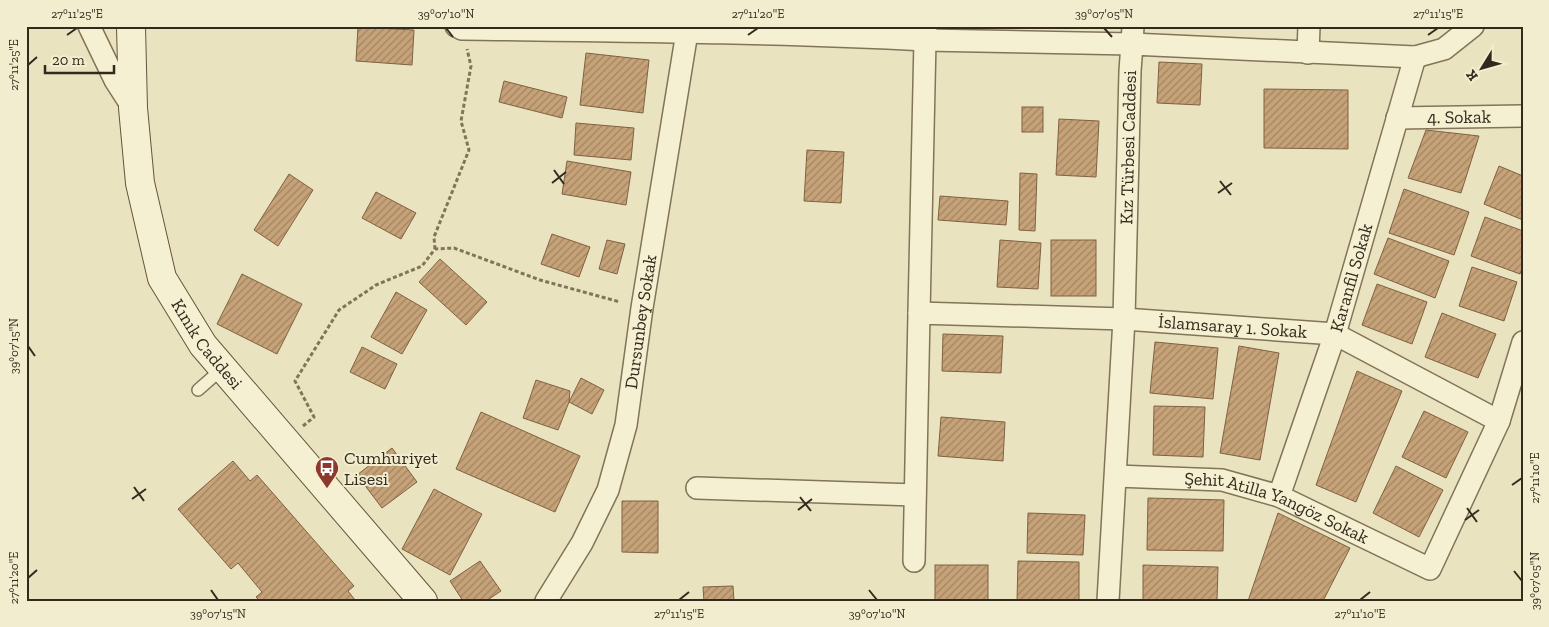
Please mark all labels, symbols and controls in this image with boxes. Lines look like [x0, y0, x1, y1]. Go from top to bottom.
text: 27°11'25"E [51, 7, 103, 21]
text: 39°07'10"N [418, 7, 474, 21]
text: 27°11'20"E [732, 7, 784, 21]
text: 39°07'05"N [1075, 7, 1133, 21]
text: 27°11'15"E [1413, 7, 1463, 21]
text: 27°11'25"E [7, 39, 21, 91]
scale bar [45, 42, 114, 74]
north arrow [1456, 42, 1506, 92]
text: 20 m [52, 51, 85, 69]
text: K [1462, 66, 1482, 84]
street label: Kız Türbesi Caddesi [1115, 70, 1141, 225]
street label: 4. Sokak [1427, 106, 1492, 129]
street label: Karanfil Sokak [1325, 220, 1378, 335]
street label: Dursunbey Sokak [620, 252, 662, 390]
street label: Kınık Caddesi [167, 295, 247, 394]
street label: İslamsaray 1. Sokak [1157, 310, 1308, 343]
text: 39°07'15"N [7, 318, 21, 374]
place label: Cumhuriyet Lisesi [344, 447, 438, 490]
text: 27°11'10"E [1528, 453, 1542, 503]
bus stop icon: Cumhuriyet Lisesi [314, 455, 340, 489]
street label: Şehit Atilla Yangöz Sokak [1184, 468, 1373, 549]
text: 27°11'20"E [7, 552, 21, 604]
text: 39°07'05"N [1528, 552, 1542, 610]
text: 39°07'15"N [190, 607, 246, 621]
text: 27°11'15"E [654, 607, 704, 621]
text: 39°07'10"N [849, 607, 905, 621]
text: 27°11'10"E [1335, 607, 1385, 621]

